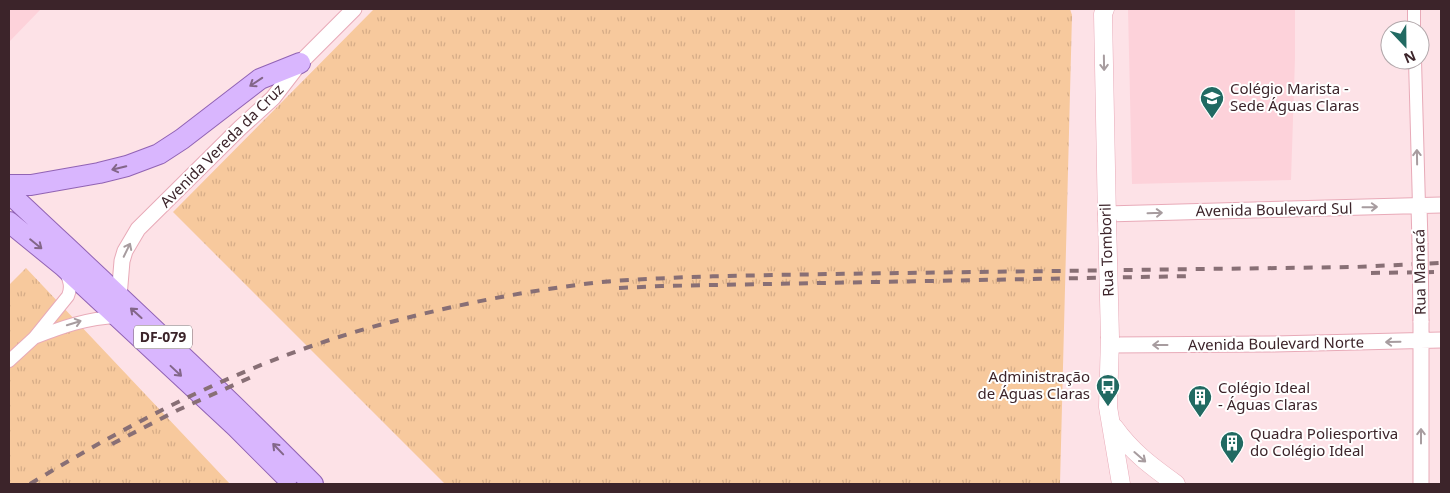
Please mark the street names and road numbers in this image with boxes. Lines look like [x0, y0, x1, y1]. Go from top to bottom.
street label: Avenida Vereda da Cruz [155, 79, 287, 211]
street label: Avenida Boulevard Sul [1195, 198, 1353, 220]
street label: Rua Tomboril [1094, 203, 1118, 297]
street label: Rua Manacá [1408, 229, 1430, 315]
road number: DF-079 [134, 326, 192, 348]
street label: Avenida Boulevard Norte [1188, 331, 1364, 355]

